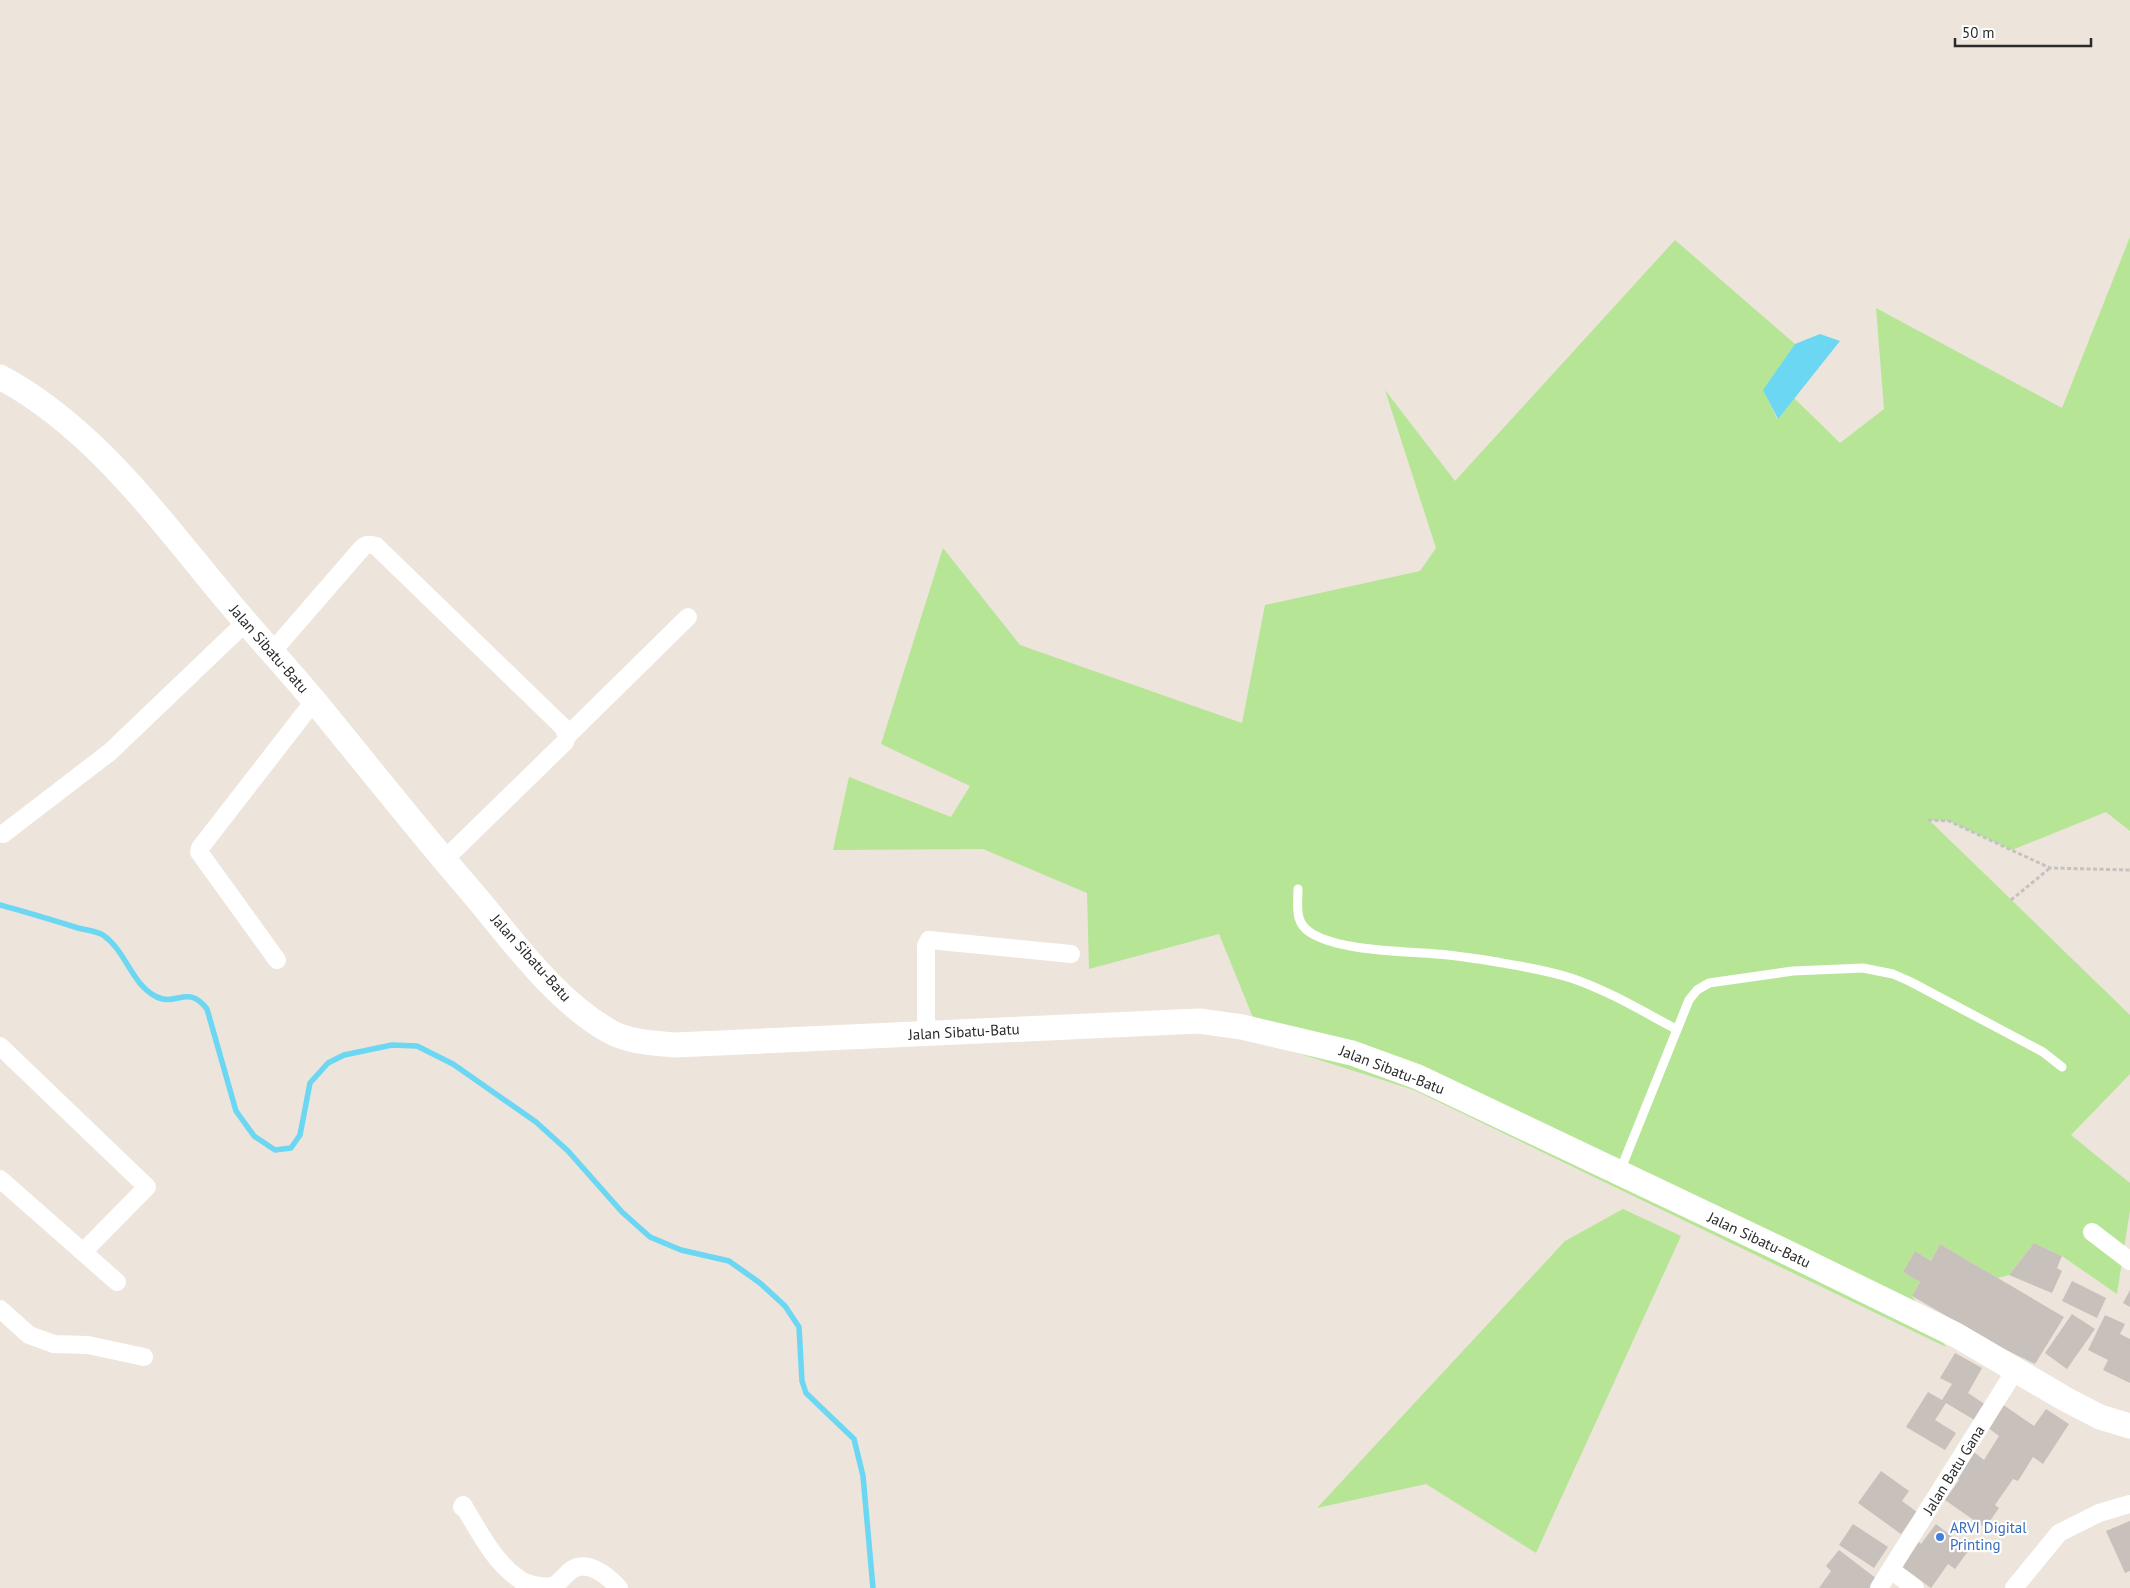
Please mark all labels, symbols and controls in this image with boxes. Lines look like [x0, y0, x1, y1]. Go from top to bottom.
scale bar [1955, 15, 2091, 47]
text: 50 m [1962, 23, 1995, 42]
street label: Jalan Sibatu-Batu [225, 600, 313, 697]
street label: Jalan Sibatu-Batu [486, 909, 576, 1005]
street label: Jalan Sibatu-Batu [907, 1019, 1020, 1044]
street label: Jalan Sibatu-Batu [1336, 1040, 1448, 1098]
street label: Jalan Sibatu-Batu [1704, 1207, 1814, 1272]
street label: Jalan Batu Gana [1918, 1422, 1989, 1519]
place label: ARVI Digital Printing [1950, 1518, 2027, 1554]
marker: ARVI Digital Printing [1934, 1531, 1946, 1543]

